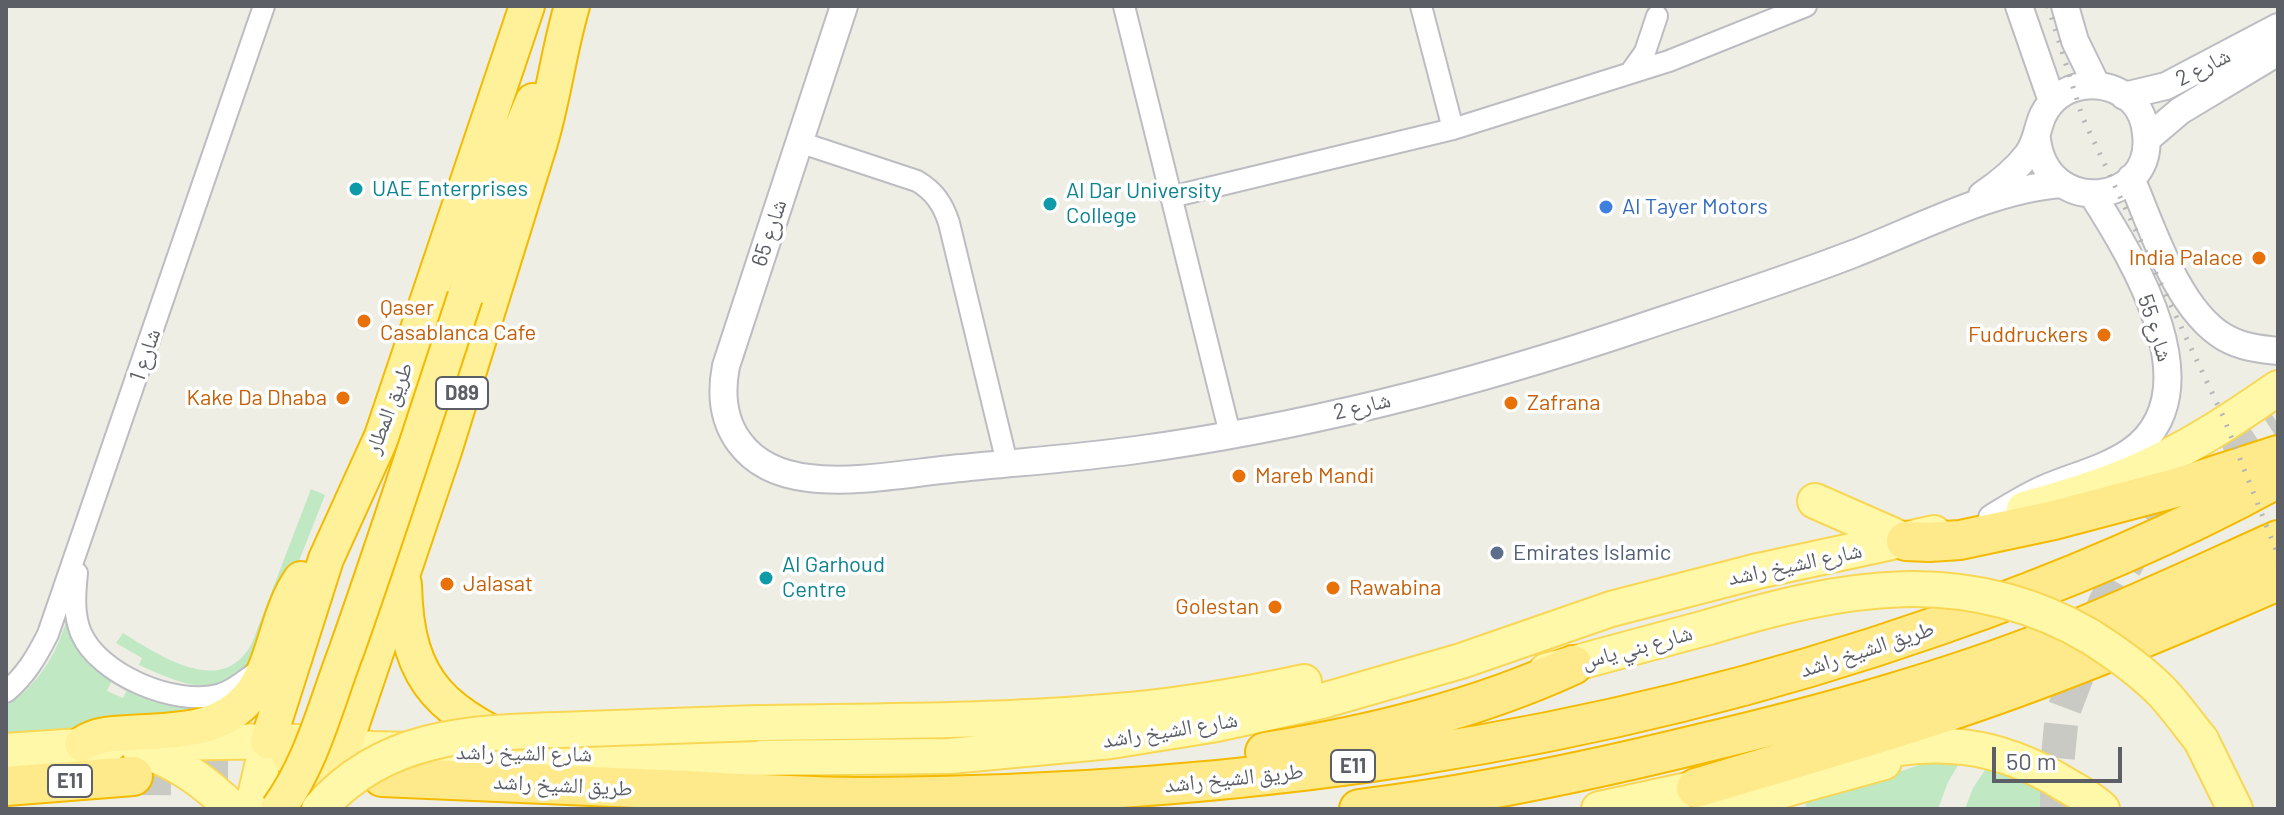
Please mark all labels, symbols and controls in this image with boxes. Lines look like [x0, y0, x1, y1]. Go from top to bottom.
street label: شارع 2 [2171, 42, 2235, 92]
place label: UAE Enterprises [372, 176, 528, 202]
place label: Al Dar University College [1066, 178, 1222, 230]
marker: UAE Enterprises [347, 180, 365, 198]
place label: Al Tayer Motors [1622, 194, 1768, 220]
marker: Al Dar University College [1041, 195, 1059, 213]
street label: شارع 65 [746, 196, 792, 270]
marker: Al Tayer Motors [1597, 198, 1615, 216]
place label: India Palace [2129, 245, 2243, 271]
marker: India Palace [2250, 249, 2268, 267]
street label: شارع 55 [2132, 291, 2178, 365]
place label: Qaser Casablanca Cafe [380, 295, 536, 346]
marker: Qaser Casablanca Cafe [355, 312, 373, 330]
place label: Fuddruckers [1968, 322, 2088, 348]
street label: شارع 1 [124, 325, 166, 385]
marker: Fuddruckers [2095, 326, 2113, 344]
street label: طريق المطار [359, 358, 419, 458]
road number: D89 [436, 377, 488, 409]
place label: Kake Da Dhaba [187, 385, 327, 411]
street label: شارع 2 [1331, 387, 1393, 425]
marker: Kake Da Dhaba [334, 389, 352, 407]
place label: Zafrana [1527, 390, 1600, 416]
marker: Zafrana [1502, 394, 1520, 412]
place label: Mareb Mandi [1255, 463, 1374, 489]
marker: Mareb Mandi [1230, 467, 1248, 485]
street label: شارع الشيخ راشد [1726, 537, 1864, 591]
place label: Emirates Islamic [1513, 540, 1671, 566]
marker: Emirates Islamic [1488, 544, 1506, 562]
place label: Al Garhoud Centre [782, 552, 885, 604]
marker: Al Garhoud Centre [757, 569, 775, 587]
place label: Jalasat [463, 571, 533, 597]
marker: Jalasat [438, 575, 456, 593]
place label: Rawabina [1349, 575, 1441, 601]
marker: Rawabina [1324, 579, 1342, 597]
place label: Golestan [1175, 594, 1259, 620]
marker: Golestan [1266, 598, 1284, 616]
street label: طريق الشيخ راشد [1797, 615, 1937, 683]
street label: شارع بني ياس [1579, 620, 1695, 674]
street label: شارع الشيخ راشد [1101, 706, 1239, 754]
scale bar [1996, 731, 2126, 781]
street label: شارع الشيخ راشد [456, 739, 592, 767]
text: 50 m [2006, 746, 2057, 775]
road number: E11 [1331, 750, 1375, 782]
street label: طريق الشيخ راشد [1163, 758, 1305, 798]
road number: E11 [48, 765, 92, 797]
street label: طريق الشيخ راشد [493, 768, 633, 802]

